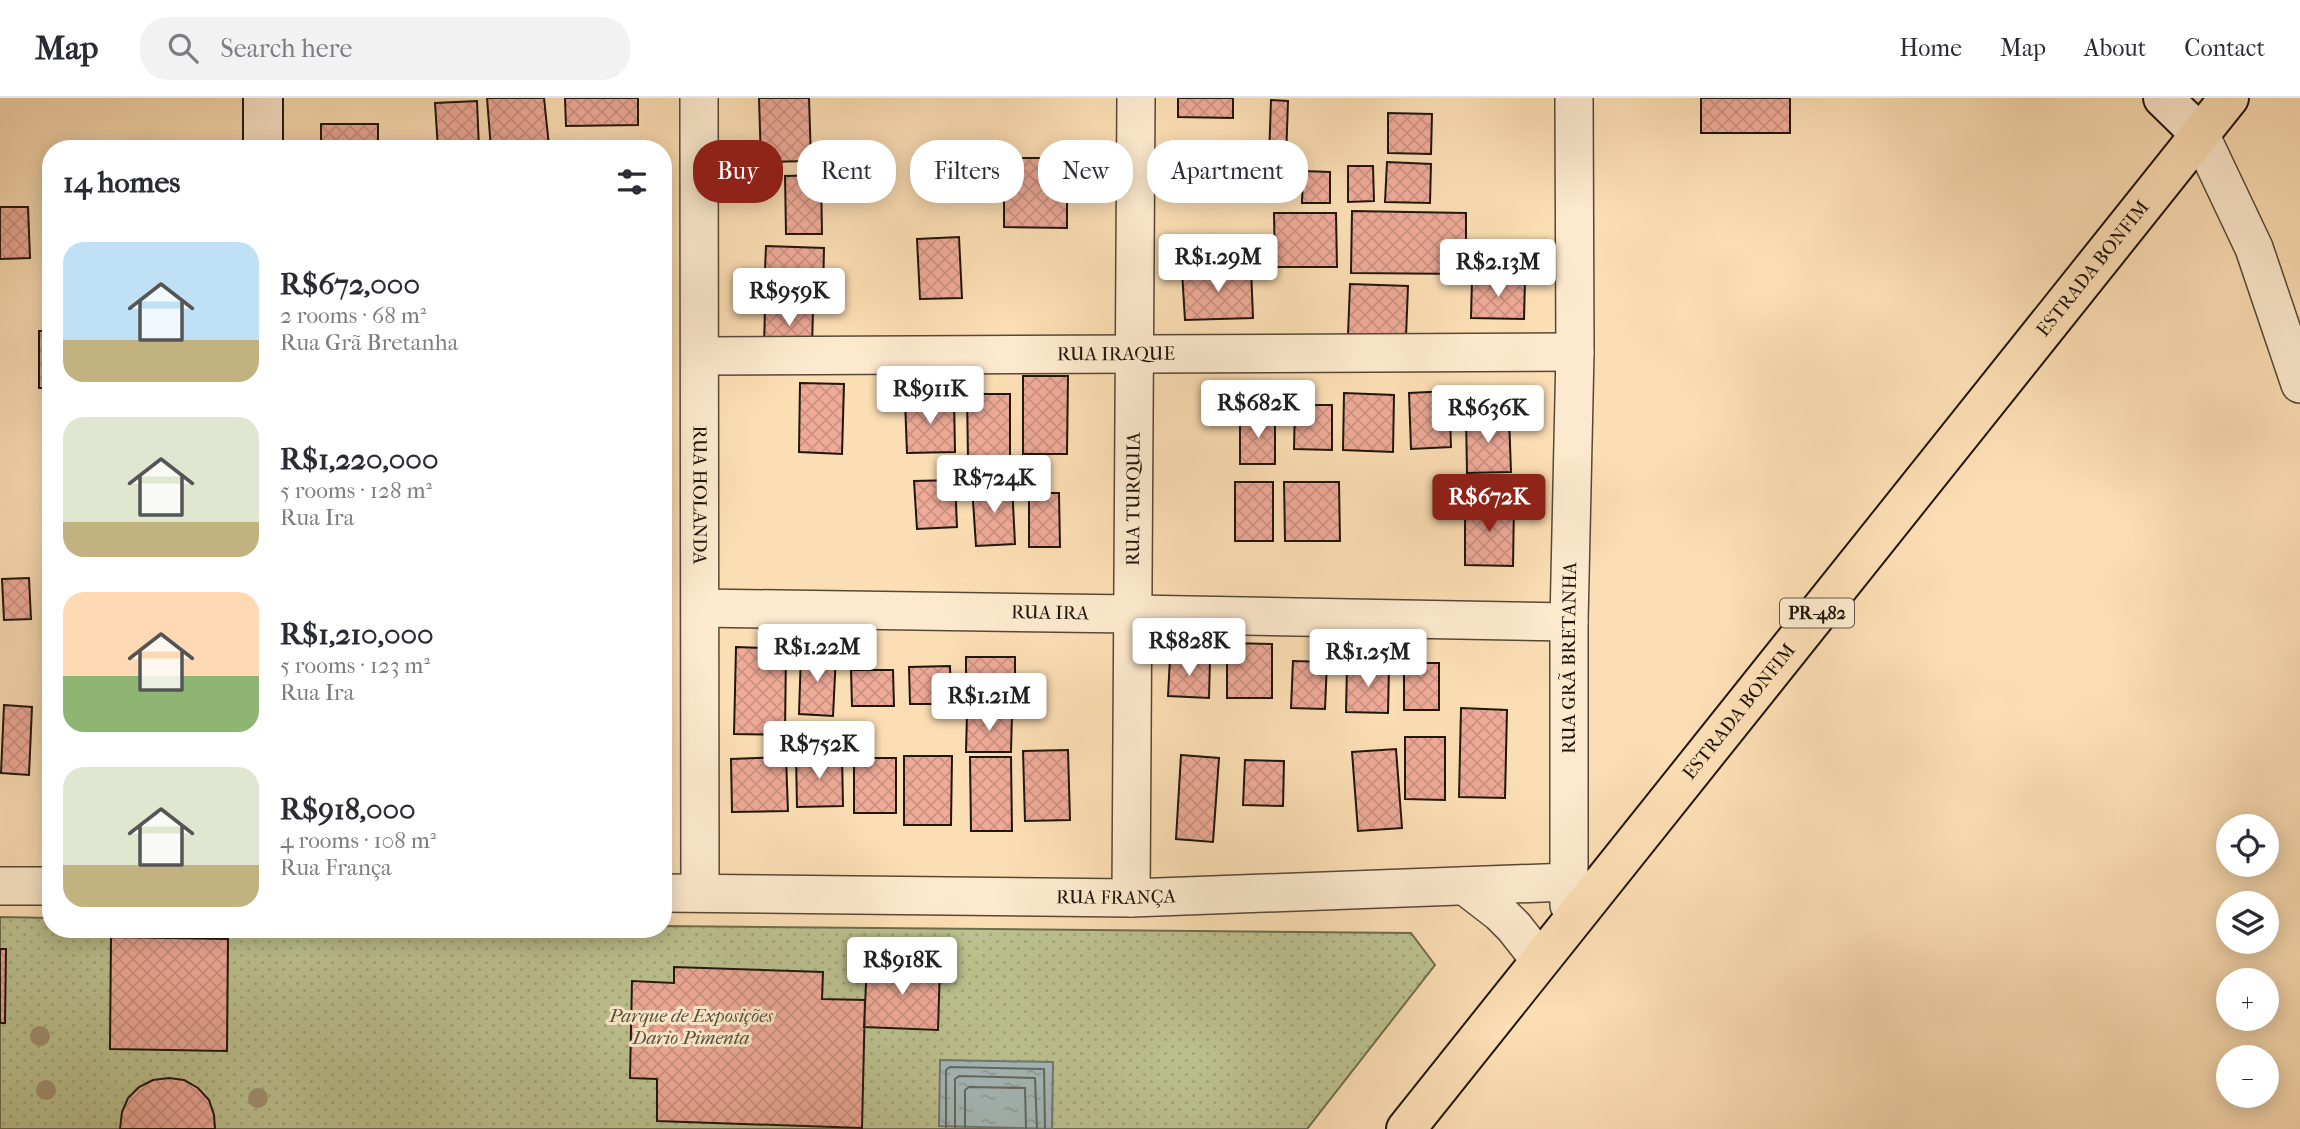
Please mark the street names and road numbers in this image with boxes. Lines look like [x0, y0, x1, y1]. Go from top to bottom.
street label: ESTRADA BONFIM [2032, 196, 2154, 341]
street label: RUA IRAQUE [1057, 343, 1175, 365]
street label: RUA HOLANDA [688, 426, 711, 565]
street label: RUA TURQUIA [1122, 431, 1145, 566]
street label: RUA GRÃ BRETANHA [1558, 561, 1581, 754]
road number: PR-482 [1780, 598, 1854, 628]
street label: RUA IRA [1011, 601, 1090, 624]
street label: ESTRADA BONFIM [1678, 639, 1800, 784]
street label: RUA FRANÇA [1056, 885, 1177, 909]

